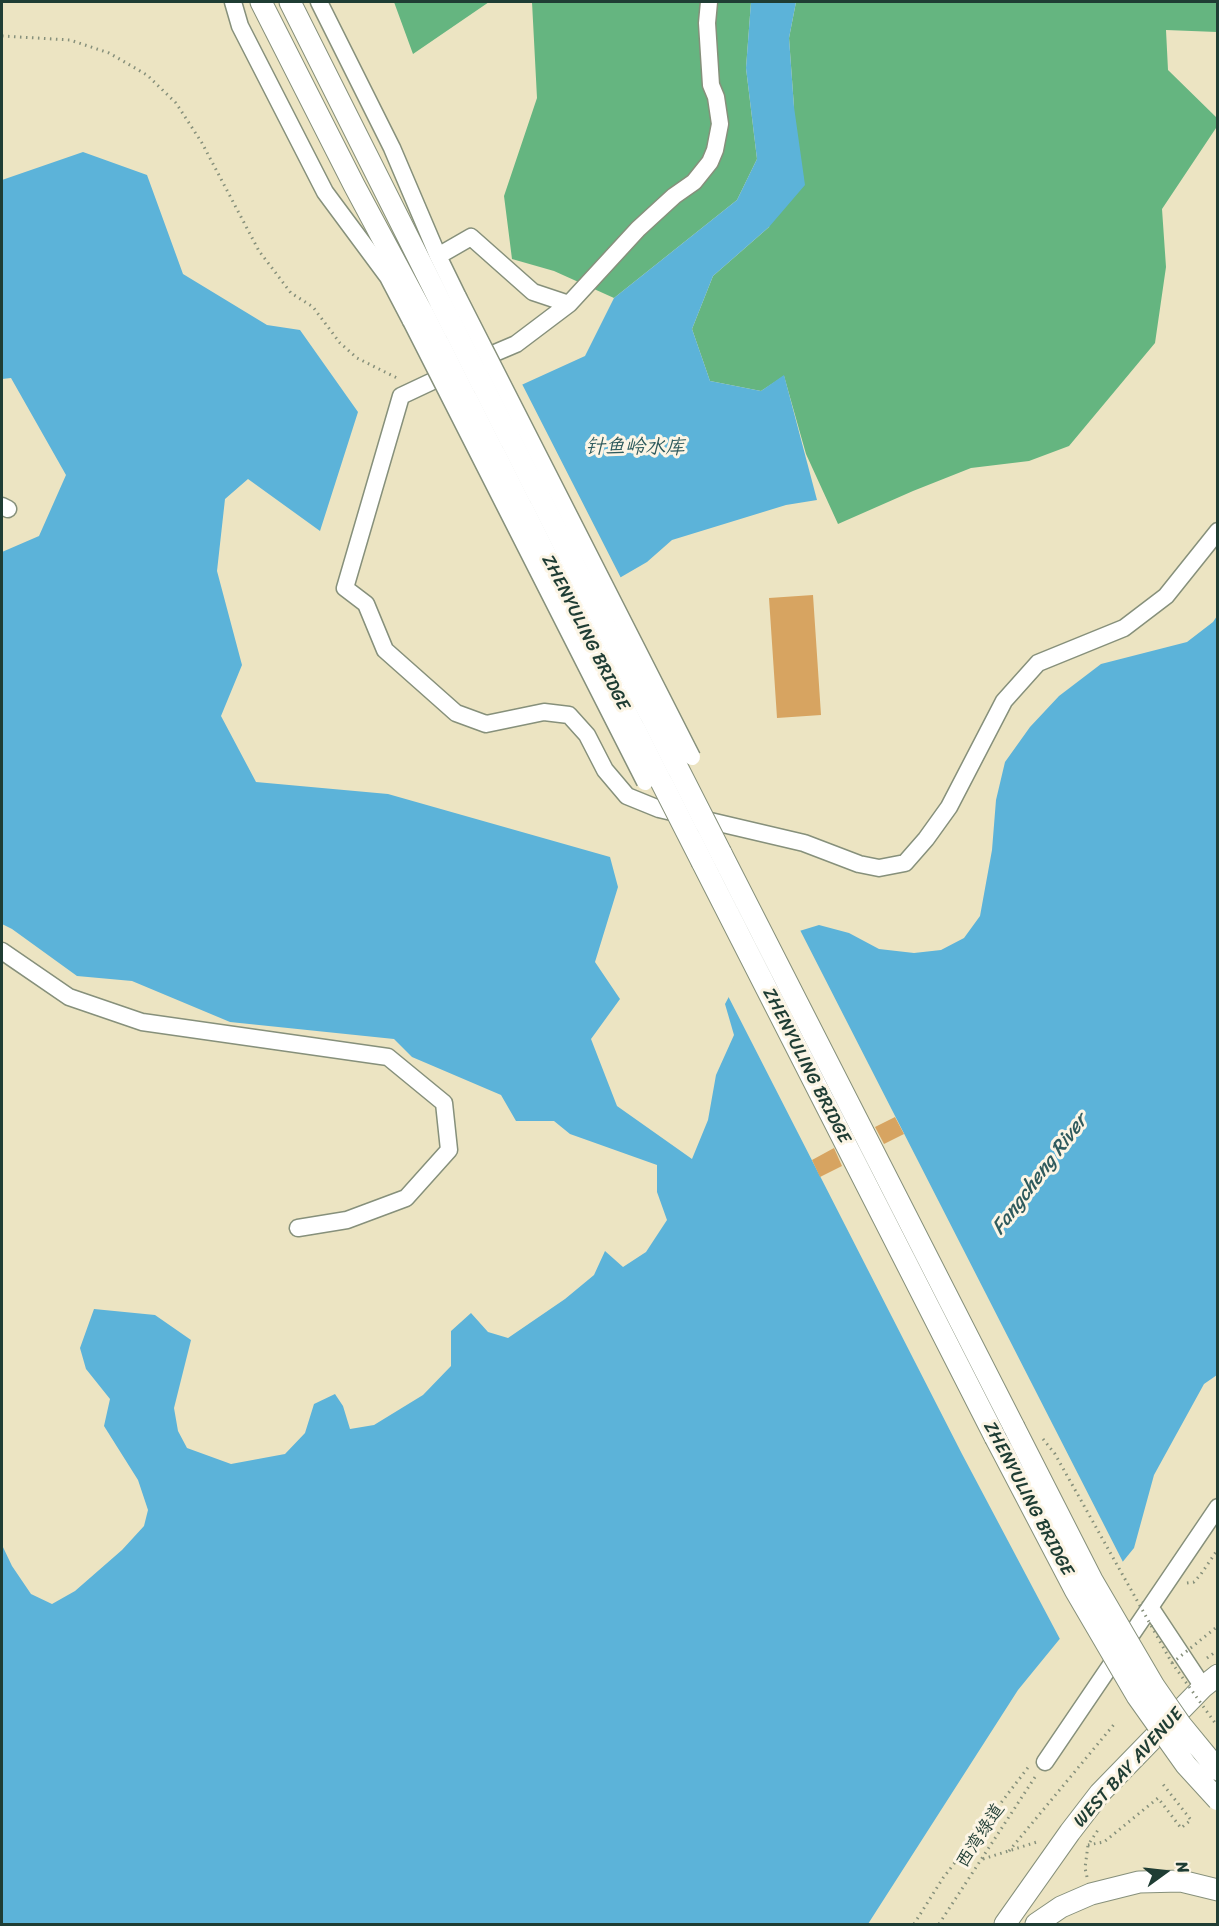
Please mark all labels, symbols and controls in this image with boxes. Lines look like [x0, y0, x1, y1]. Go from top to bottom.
water label: 针鱼岭水库 [585, 436, 685, 460]
street label: ZHENYULING BRIDGE [536, 552, 634, 714]
street label: ZHENYULING BRIDGE [757, 985, 855, 1147]
water label: Fangcheng River [987, 1110, 1093, 1240]
street label: ZHENYULING BRIDGE [978, 1418, 1078, 1580]
street label: WEST BAY AVENUE [1070, 1704, 1188, 1832]
street label: 西湾绿道 [952, 1800, 1010, 1872]
north arrow [1135, 1842, 1195, 1902]
text: N [1167, 1858, 1198, 1876]

